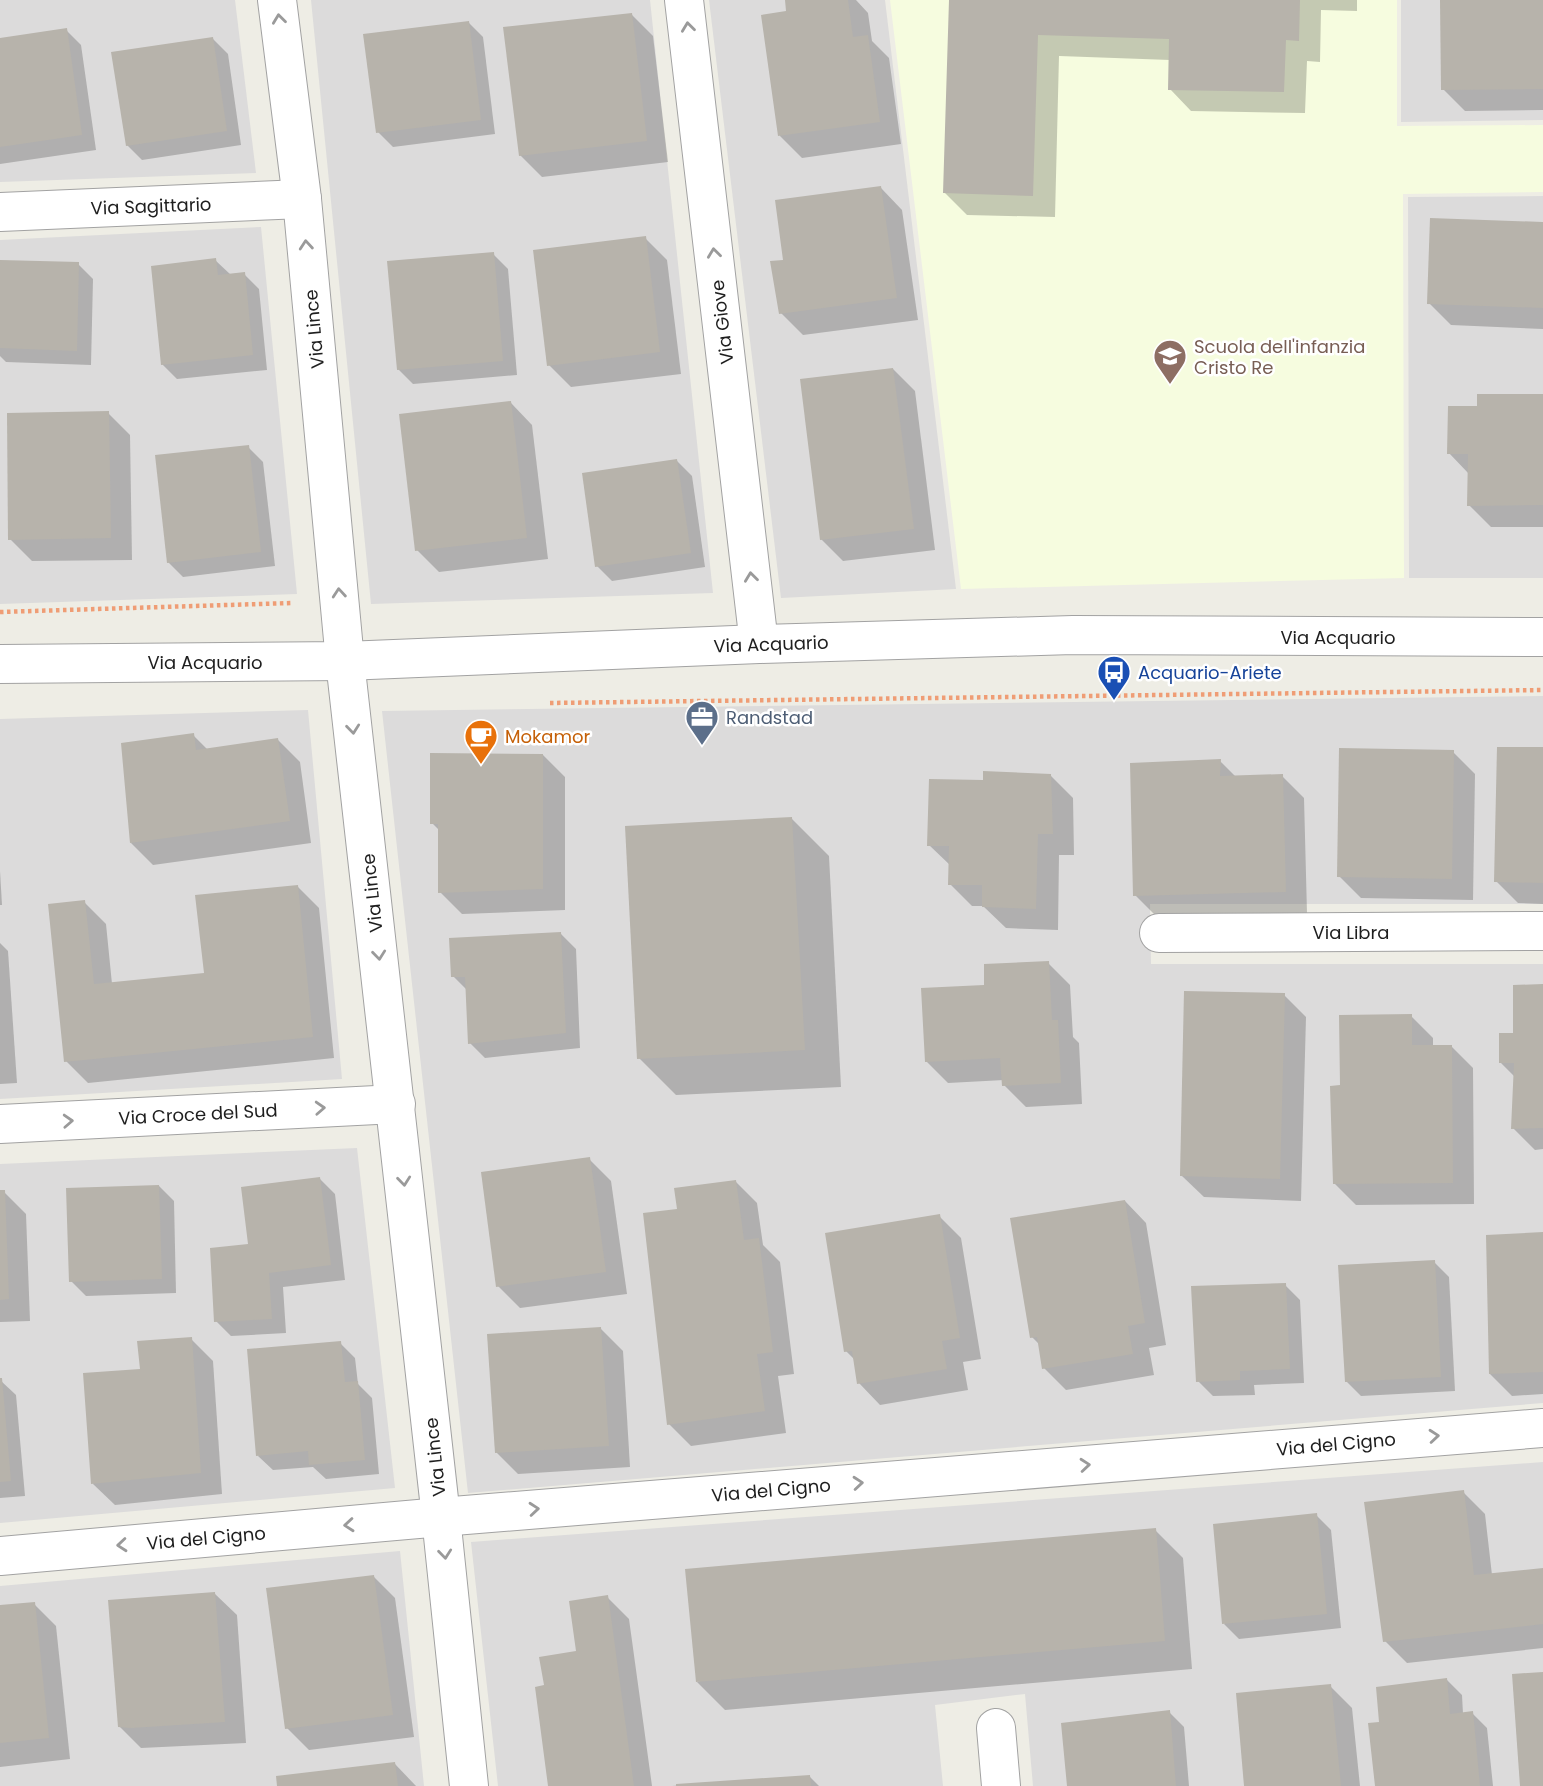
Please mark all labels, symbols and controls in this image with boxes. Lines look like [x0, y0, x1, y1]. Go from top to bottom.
one-way arrow [272, 13, 287, 25]
one-way arrow [680, 21, 695, 33]
street label: Via Sagittario [90, 191, 212, 221]
one-way arrow [299, 239, 314, 250]
one-way arrow [706, 247, 721, 259]
street label: Via Giove [704, 278, 740, 366]
street label: Via Lince [298, 288, 330, 370]
place label: Scuola dell'infanzia Cristo Re [1194, 334, 1365, 380]
school or university icon: Scuola dell'infanzia Cristo Re [1151, 337, 1189, 386]
one-way arrow [744, 571, 759, 582]
one-way arrow [332, 588, 347, 599]
street label: Via Acquario [1280, 625, 1396, 650]
street label: Via Acquario [713, 629, 829, 659]
street label: Via Acquario [147, 650, 263, 675]
bus stop icon: Acquario-Ariete [1095, 653, 1133, 702]
place label: Acquario-Ariete [1138, 660, 1282, 685]
office icon: Randstad [683, 698, 721, 747]
place label: Randstad [726, 705, 813, 730]
cafe icon: Mokamor [462, 717, 500, 766]
one-way arrow [345, 724, 360, 735]
place label: Mokamor [505, 724, 591, 749]
street label: Via Lince [355, 852, 389, 934]
street label: Via Libra [1313, 920, 1389, 945]
one-way arrow [371, 949, 386, 961]
street label: Via Croce del Sud [118, 1097, 278, 1131]
one-way arrow [315, 1100, 326, 1115]
one-way arrow [63, 1113, 74, 1128]
one-way arrow [396, 1176, 411, 1187]
street label: Via Lince [418, 1416, 452, 1498]
street label: Via del Cigno [1275, 1426, 1397, 1462]
one-way arrow [1429, 1429, 1440, 1444]
one-way arrow [1080, 1458, 1091, 1473]
street label: Via del Cigno [710, 1472, 832, 1508]
one-way arrow [853, 1476, 864, 1491]
one-way arrow [528, 1502, 539, 1517]
one-way arrow [343, 1517, 354, 1532]
street label: Via del Cigno [145, 1520, 267, 1556]
one-way arrow [116, 1537, 127, 1552]
one-way arrow [437, 1548, 452, 1559]

